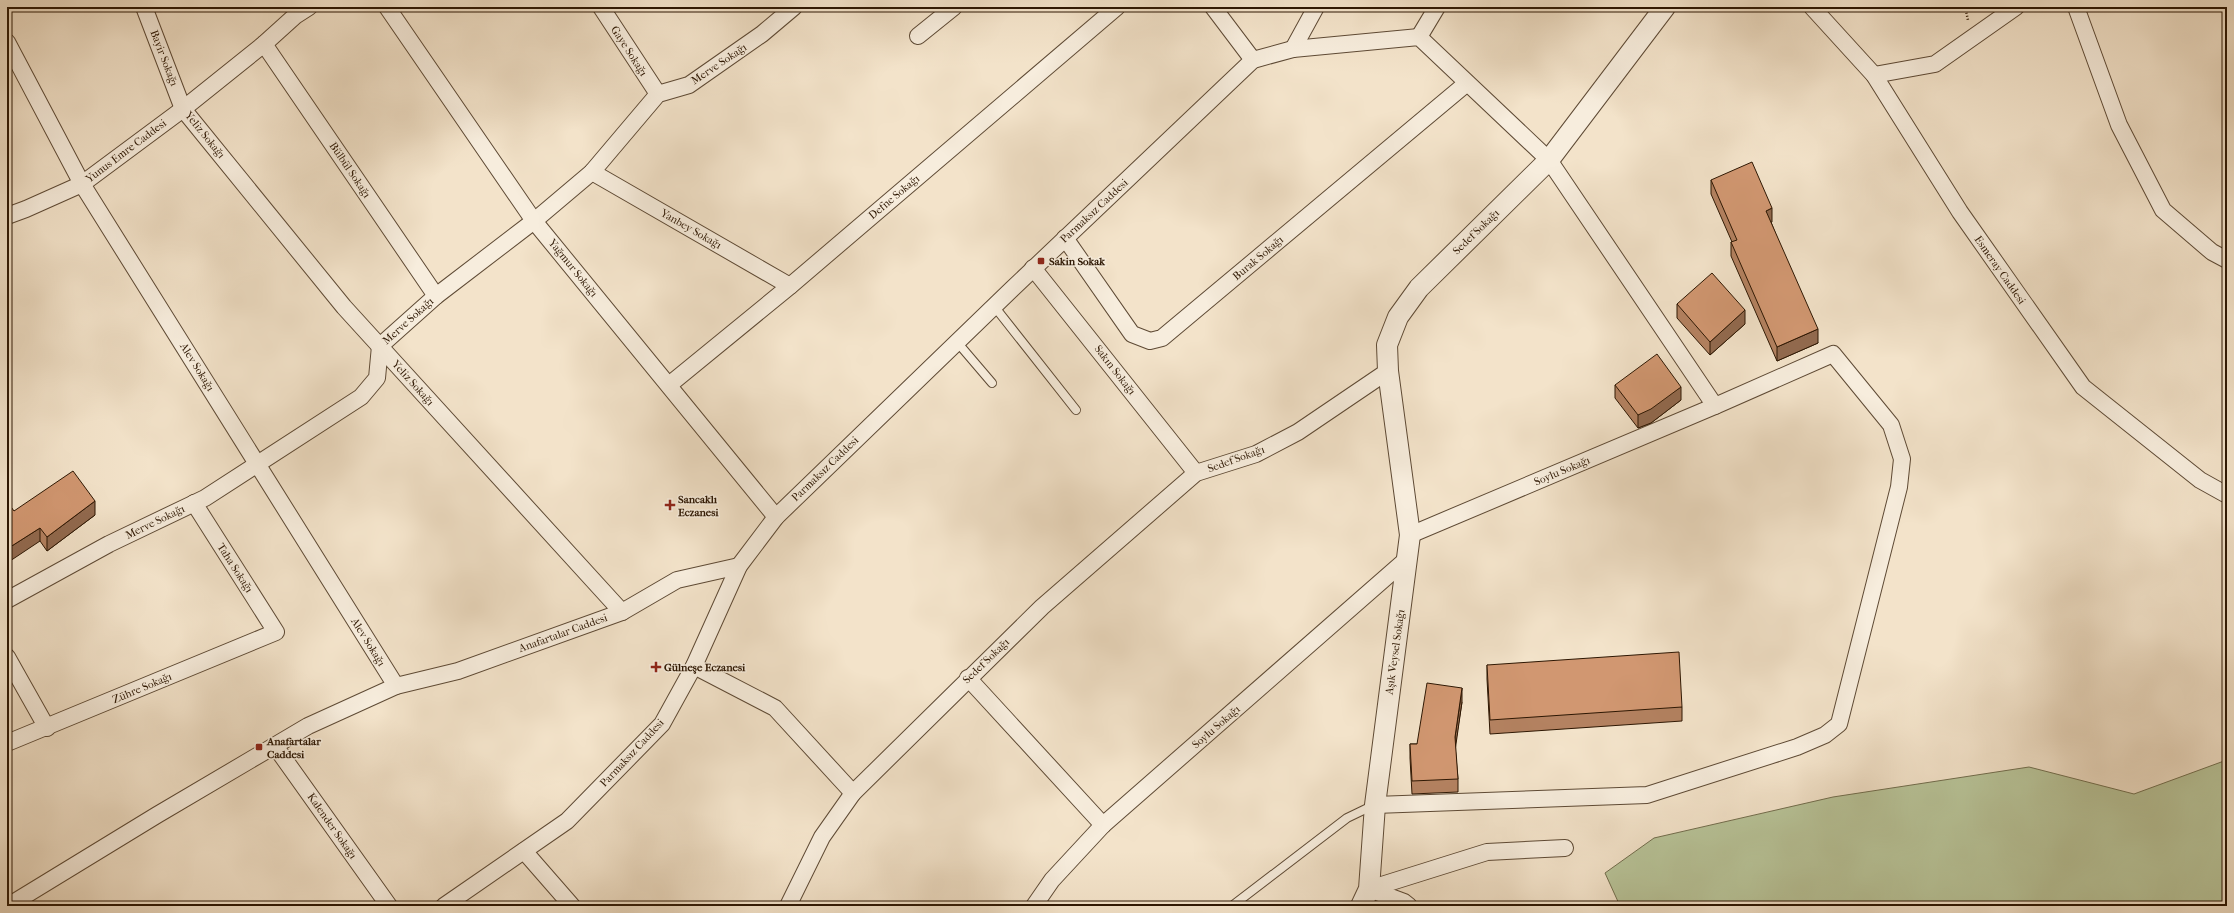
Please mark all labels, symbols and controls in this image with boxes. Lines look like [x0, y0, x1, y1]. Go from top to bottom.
street label: Gaye Sokağı [608, 23, 650, 79]
street label: Bayir Sokağı [147, 28, 181, 89]
street label: Merve Sokağı [689, 40, 750, 87]
street label: Yeliz Sokağı [182, 108, 228, 162]
street label: Yunus Emre Caddesi [82, 116, 169, 186]
street label: Bülbül Sokağı [327, 140, 374, 201]
street label: Defne Sokağı [866, 171, 923, 222]
street label: Parmaksız Caddesi [1057, 176, 1131, 246]
street label: Yanbey Sokağı [657, 206, 724, 252]
street label: Sedef Sokağı [1450, 206, 1502, 257]
street label: Burak Sokağı [1230, 233, 1287, 283]
street label: Esmeray Caddesi [1972, 233, 2029, 307]
street label: Yağmur Sokağı [545, 236, 601, 300]
place label: Sakin Sokak [1049, 255, 1105, 268]
marker: Sakin Sokak [1036, 256, 1046, 266]
street label: Merve Sokağı [380, 294, 437, 347]
street label: Alev Sokağı [177, 340, 217, 394]
street label: Sakın Sokağı [1092, 343, 1139, 398]
street label: Yeliz Sokağı [389, 357, 437, 409]
street label: Parmaksız Caddesi [789, 433, 862, 504]
street label: Sedef Sokağı [1206, 442, 1267, 475]
street label: Soylu Sokağı [1532, 453, 1593, 489]
place label: Sancaklı Eczanesi [678, 493, 719, 519]
marker: Sancaklı Eczanesi [665, 500, 675, 510]
street label: Merve Sokağı [123, 502, 187, 542]
street label: Taha Sokağı [214, 541, 256, 596]
street label: Aşık Veysel Sokağı [1382, 608, 1408, 696]
street label: Anafartalar Caddesi [516, 611, 610, 655]
street label: Alev Sokağı [348, 615, 388, 669]
street label: Sedef Sokağı [960, 635, 1012, 686]
place label: Gülneşe Eczanesi [664, 661, 746, 674]
marker: Gülneşe Eczanesi [651, 662, 661, 672]
street label: Zühre Sokağı [110, 669, 174, 706]
street label: Soylu Sokağı [1189, 702, 1243, 751]
street label: Parmaksız Caddesi [597, 716, 667, 790]
place label: Anafartalar Caddesi [266, 735, 321, 761]
marker: Anafartalar Caddesi [254, 742, 264, 752]
street label: Kalender Sokağı [304, 791, 360, 862]

